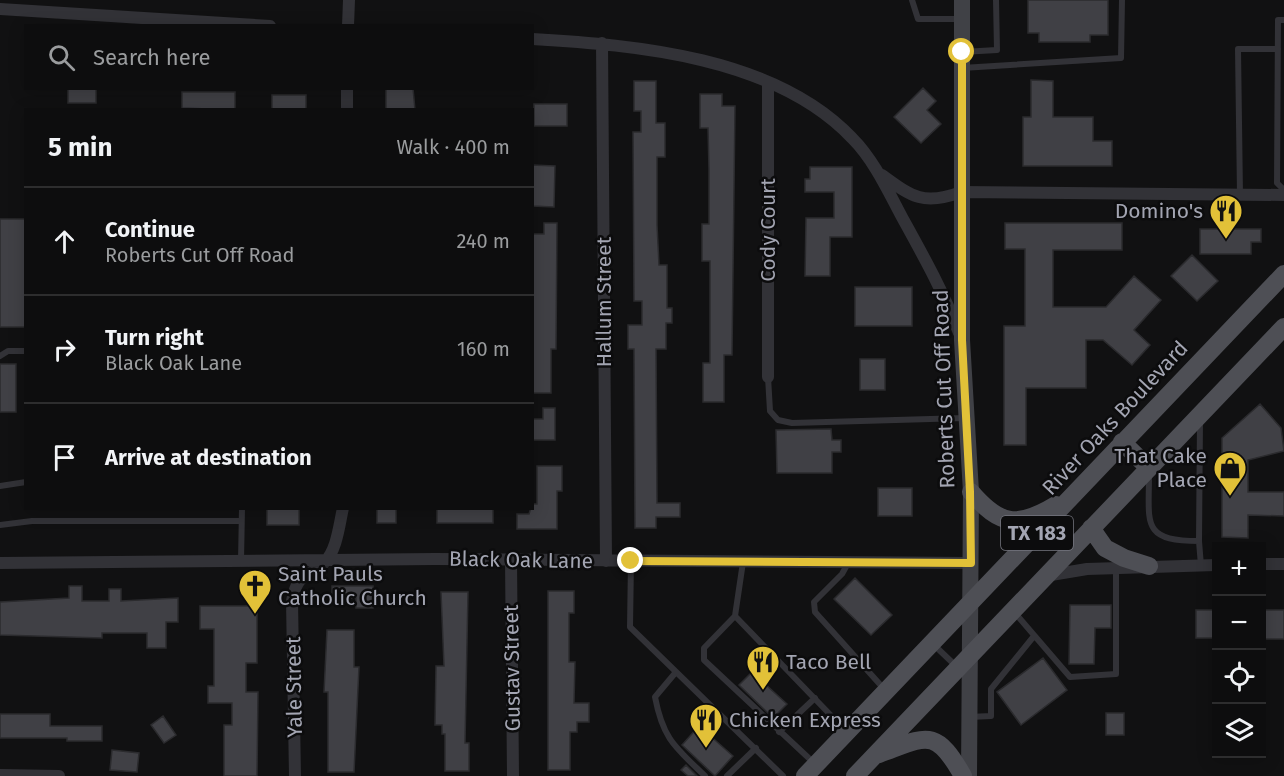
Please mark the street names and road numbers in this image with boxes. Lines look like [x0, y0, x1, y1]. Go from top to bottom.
street label: Cody Court [755, 178, 781, 282]
street label: Hallum Street [591, 236, 617, 367]
street label: Roberts Cut Off Road [928, 289, 960, 489]
street label: River Oaks Boulevard [1037, 335, 1193, 501]
road number: TX 183 [1001, 516, 1073, 550]
street label: Black Oak Lane [449, 546, 593, 574]
street label: Gustav Street [498, 604, 526, 732]
street label: Yale Street [280, 636, 308, 738]

